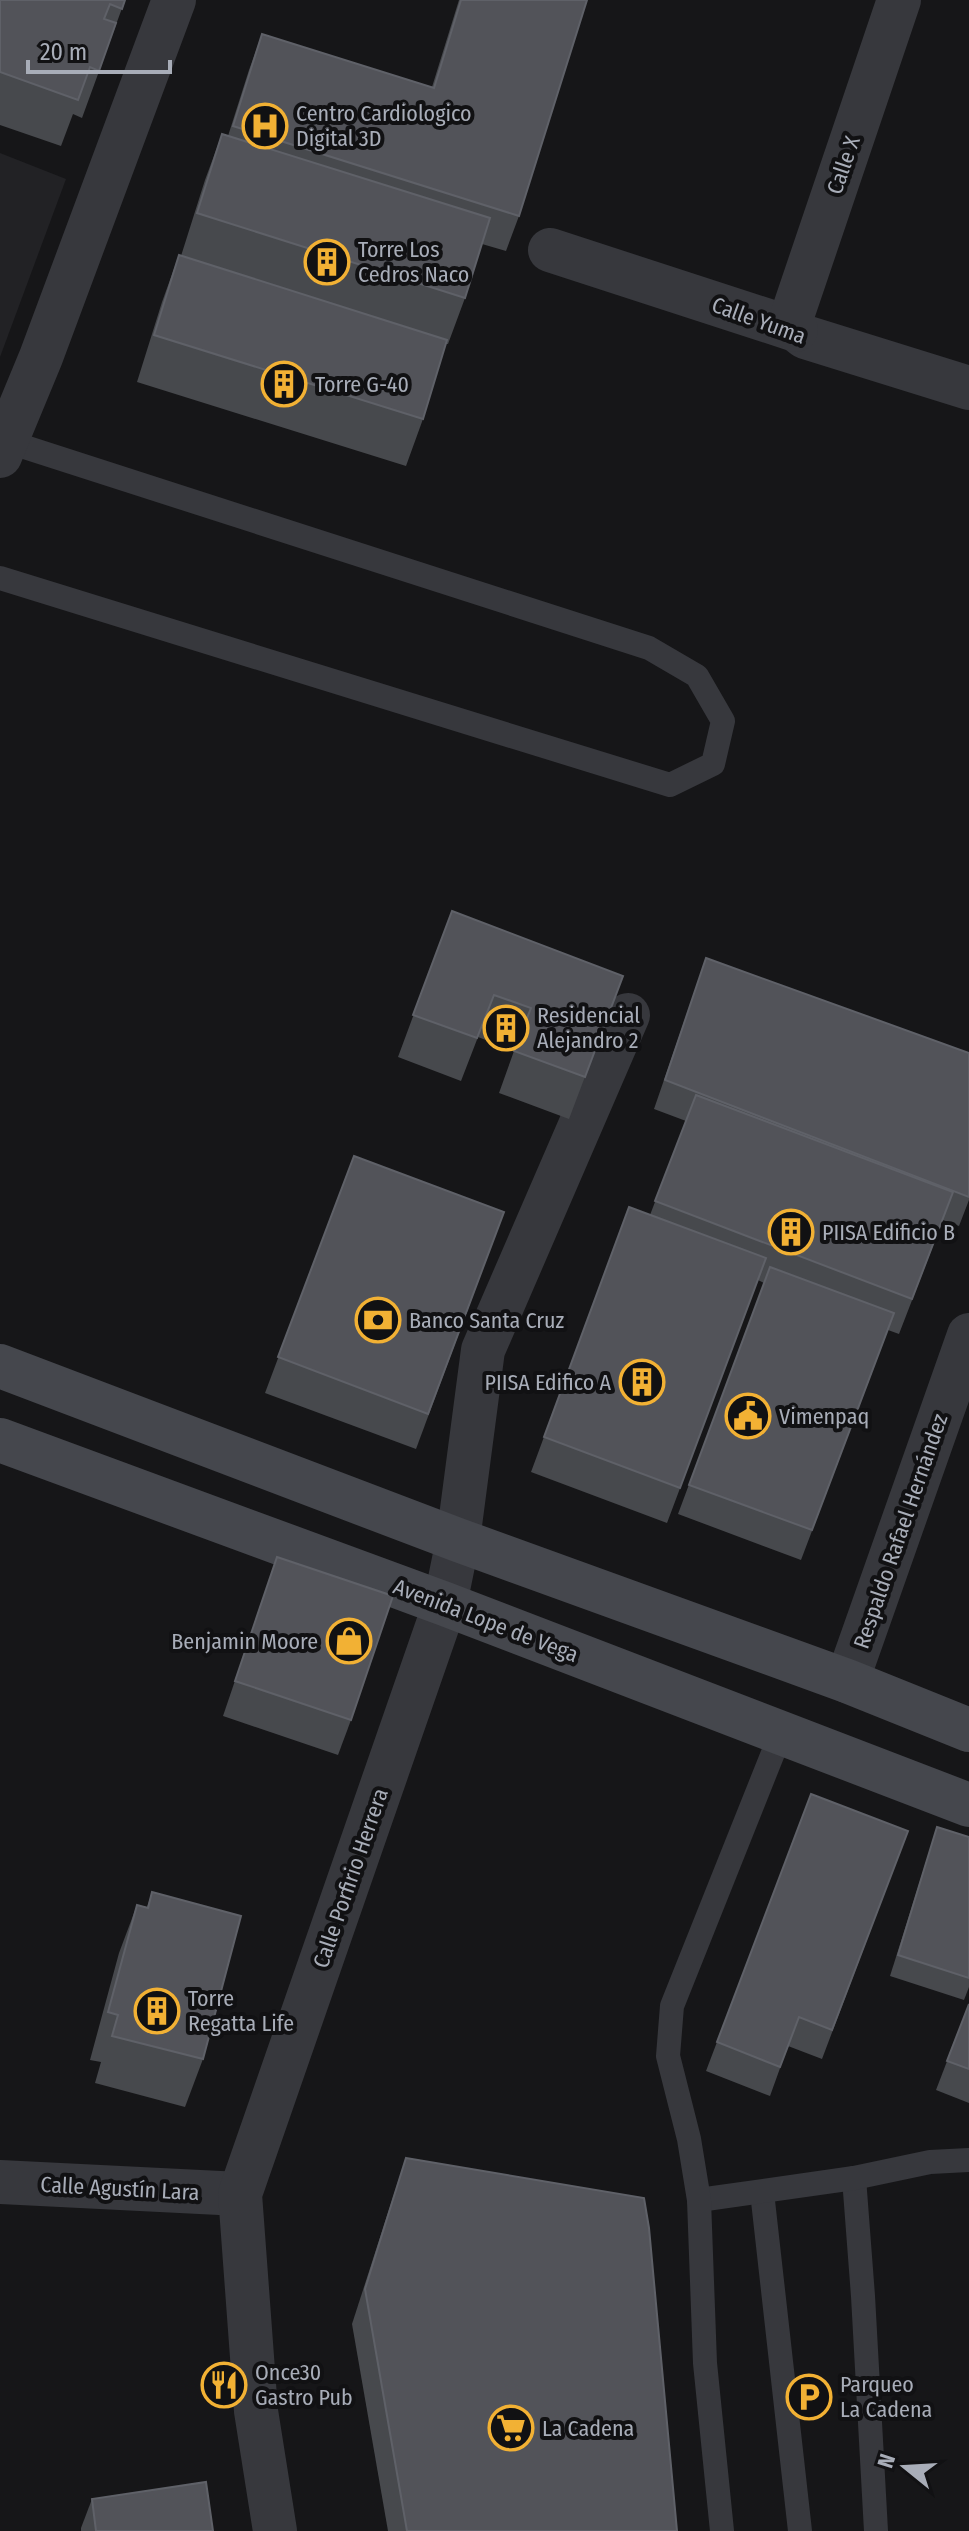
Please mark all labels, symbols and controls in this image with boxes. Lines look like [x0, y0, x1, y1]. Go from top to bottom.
scale bar [28, 24, 170, 74]
text: 20 m [40, 38, 87, 66]
place label: Centro Cardiologico Digital 3D [296, 100, 472, 152]
hospital icon: Centro Cardiologico Digital 3D [241, 102, 289, 150]
street label: Calle X [821, 132, 866, 198]
place label: Torre Los Cedros Naco [358, 236, 469, 288]
building icon: Torre Los Cedros Naco [303, 238, 351, 286]
street label: Calle Yuma [708, 291, 810, 350]
building icon: Torre G-40 [260, 360, 308, 408]
place label: Torre G-40 [315, 371, 409, 398]
place label: Residencial Alejandro 2 [537, 1002, 640, 1054]
building icon: Residencial Alejandro 2 [482, 1004, 530, 1052]
building icon: PIISA Edificio B [767, 1208, 815, 1256]
place label: PIISA Edificio B [822, 1219, 955, 1246]
bank icon: Banco Santa Cruz [354, 1296, 402, 1344]
place label: Banco Santa Cruz [409, 1307, 564, 1334]
building icon: PIISA Edifico A [618, 1358, 666, 1406]
place label: PIISA Edifico A [484, 1369, 611, 1396]
public building icon: Vimenpaq [724, 1392, 772, 1440]
place label: Vimenpaq [779, 1403, 869, 1430]
street label: Respaldo Rafael Hernández [848, 1410, 953, 1652]
street label: Avenida Lope de Vega [390, 1573, 582, 1668]
shop icon: Benjamin Moore [325, 1617, 373, 1665]
place label: Benjamin Moore [171, 1628, 318, 1655]
street label: Calle Porfirio Herrera [307, 1785, 394, 1972]
place label: Torre Regatta Life [188, 1985, 294, 2037]
building icon: Torre Regatta Life [133, 1987, 181, 2035]
street label: Calle Agustín Lara [40, 2171, 200, 2206]
place label: Once30 Gastro Pub [255, 2359, 353, 2411]
restaurant icon: Once30 Gastro Pub [200, 2361, 248, 2409]
place label: Parqueo La Cadena [840, 2371, 932, 2423]
parking icon: Parqueo La Cadena [785, 2373, 833, 2421]
supermarket icon: La Cadena [487, 2404, 535, 2452]
place label: La Cadena [542, 2415, 634, 2442]
north arrow [865, 2427, 945, 2507]
text: N [872, 2451, 901, 2471]

